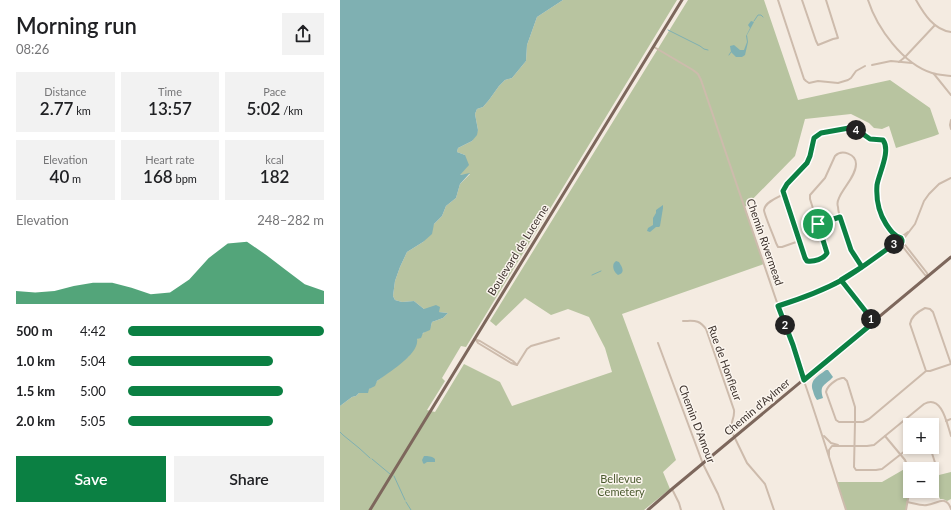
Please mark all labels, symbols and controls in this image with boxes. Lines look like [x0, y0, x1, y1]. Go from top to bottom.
text: Morning run [16, 12, 137, 39]
button: share [282, 13, 324, 55]
text: 08:26 [16, 41, 49, 57]
text: Distance [44, 85, 86, 98]
text: Time [158, 85, 182, 98]
text: Pace [263, 85, 286, 98]
text: 2.77 [40, 98, 73, 119]
text: 13:57 [148, 98, 192, 119]
text: 5:02 [246, 98, 280, 119]
text: km [73, 104, 91, 117]
text: /km [280, 104, 303, 117]
pin: 4 [846, 120, 866, 140]
text: 4 [853, 123, 859, 136]
text: Elevation [43, 153, 88, 166]
text: Heart rate [145, 153, 195, 166]
text: kcal [265, 153, 284, 166]
text: 40 [50, 166, 69, 187]
text: 168 [143, 166, 173, 187]
text: 182 [260, 166, 289, 187]
text: m [69, 172, 81, 185]
text: bpm [173, 172, 197, 185]
street label: Chemin Rivermead [744, 197, 786, 287]
street label: Boulevard de Lucerne [484, 202, 551, 298]
pin [801, 207, 835, 241]
text: Elevation [16, 212, 69, 228]
text: 248–282 m [257, 212, 324, 228]
icon: arrive [807, 213, 829, 235]
pin: 3 [884, 234, 904, 254]
text: 3 [891, 237, 897, 250]
pin: 1 [861, 309, 881, 329]
text: 1 [868, 312, 874, 325]
pin: 2 [775, 315, 795, 335]
text: 2 [782, 318, 788, 331]
text: 500 m [16, 323, 53, 339]
text: 4:42 [80, 323, 106, 339]
street label: Rue de Honfleur [706, 323, 745, 402]
text: 1.0 km [16, 353, 55, 369]
text: 5:04 [80, 353, 106, 369]
street label: Chemin d'Aylmer [721, 375, 792, 438]
text: 1.5 km [16, 383, 55, 399]
text: 5:00 [80, 383, 106, 399]
street label: Chemin D'Amour [677, 383, 718, 465]
text: 2.0 km [16, 413, 55, 429]
text: 5:05 [80, 413, 106, 429]
map controls [903, 418, 939, 498]
button: + [903, 418, 939, 454]
button: Save [16, 456, 166, 502]
button: Share [174, 456, 324, 502]
button: − [903, 462, 939, 498]
park label: Bellevue Cemetery [597, 472, 645, 498]

